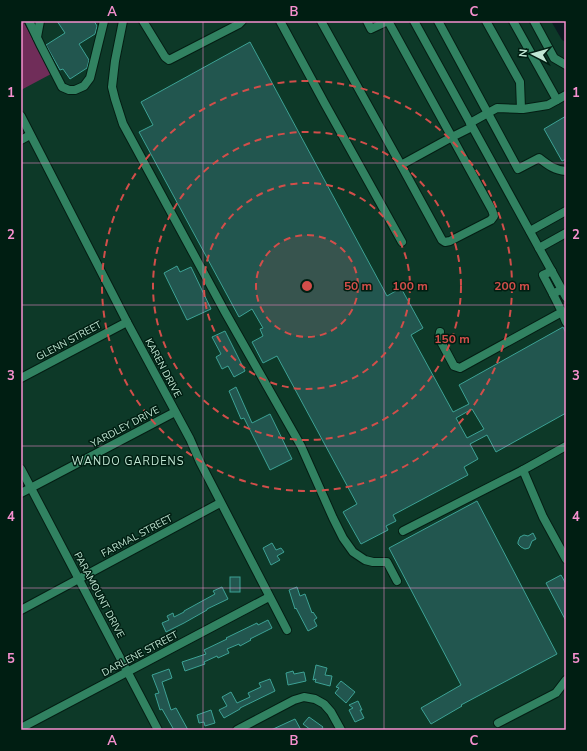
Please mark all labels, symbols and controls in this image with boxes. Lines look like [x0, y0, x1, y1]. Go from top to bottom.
text: A [107, 3, 117, 21]
text: B [290, 3, 299, 21]
text: C [470, 3, 479, 21]
north arrow [513, 34, 553, 74]
text: N [516, 48, 531, 58]
text: 1 [7, 84, 15, 102]
text: 1 [572, 84, 580, 102]
text: 2 [7, 226, 15, 244]
text: 2 [572, 226, 580, 244]
text: 50 m [344, 278, 372, 294]
text: 100 m [392, 278, 428, 294]
text: 200 m [494, 278, 530, 294]
centre of rings [300, 279, 314, 293]
street label: GLENN STREET [34, 318, 104, 364]
text: 150 m [434, 331, 470, 347]
street label: KAREN DRIVE [142, 336, 185, 400]
text: 3 [7, 367, 15, 385]
text: 3 [572, 367, 580, 385]
street label: YARDLEY DRIVE [87, 403, 162, 451]
district label: WANDO GARDENS [72, 454, 184, 469]
text: 4 [7, 508, 15, 526]
text: 4 [572, 508, 580, 526]
street label: FARMAL STREET [99, 511, 175, 561]
street label: PARAMOUNT DRIVE [70, 549, 128, 641]
street label: DARLENE STREET [99, 628, 181, 680]
text: 5 [7, 650, 15, 668]
text: 5 [572, 650, 580, 668]
text: A [107, 732, 117, 750]
text: B [290, 732, 299, 750]
text: C [470, 732, 479, 750]

